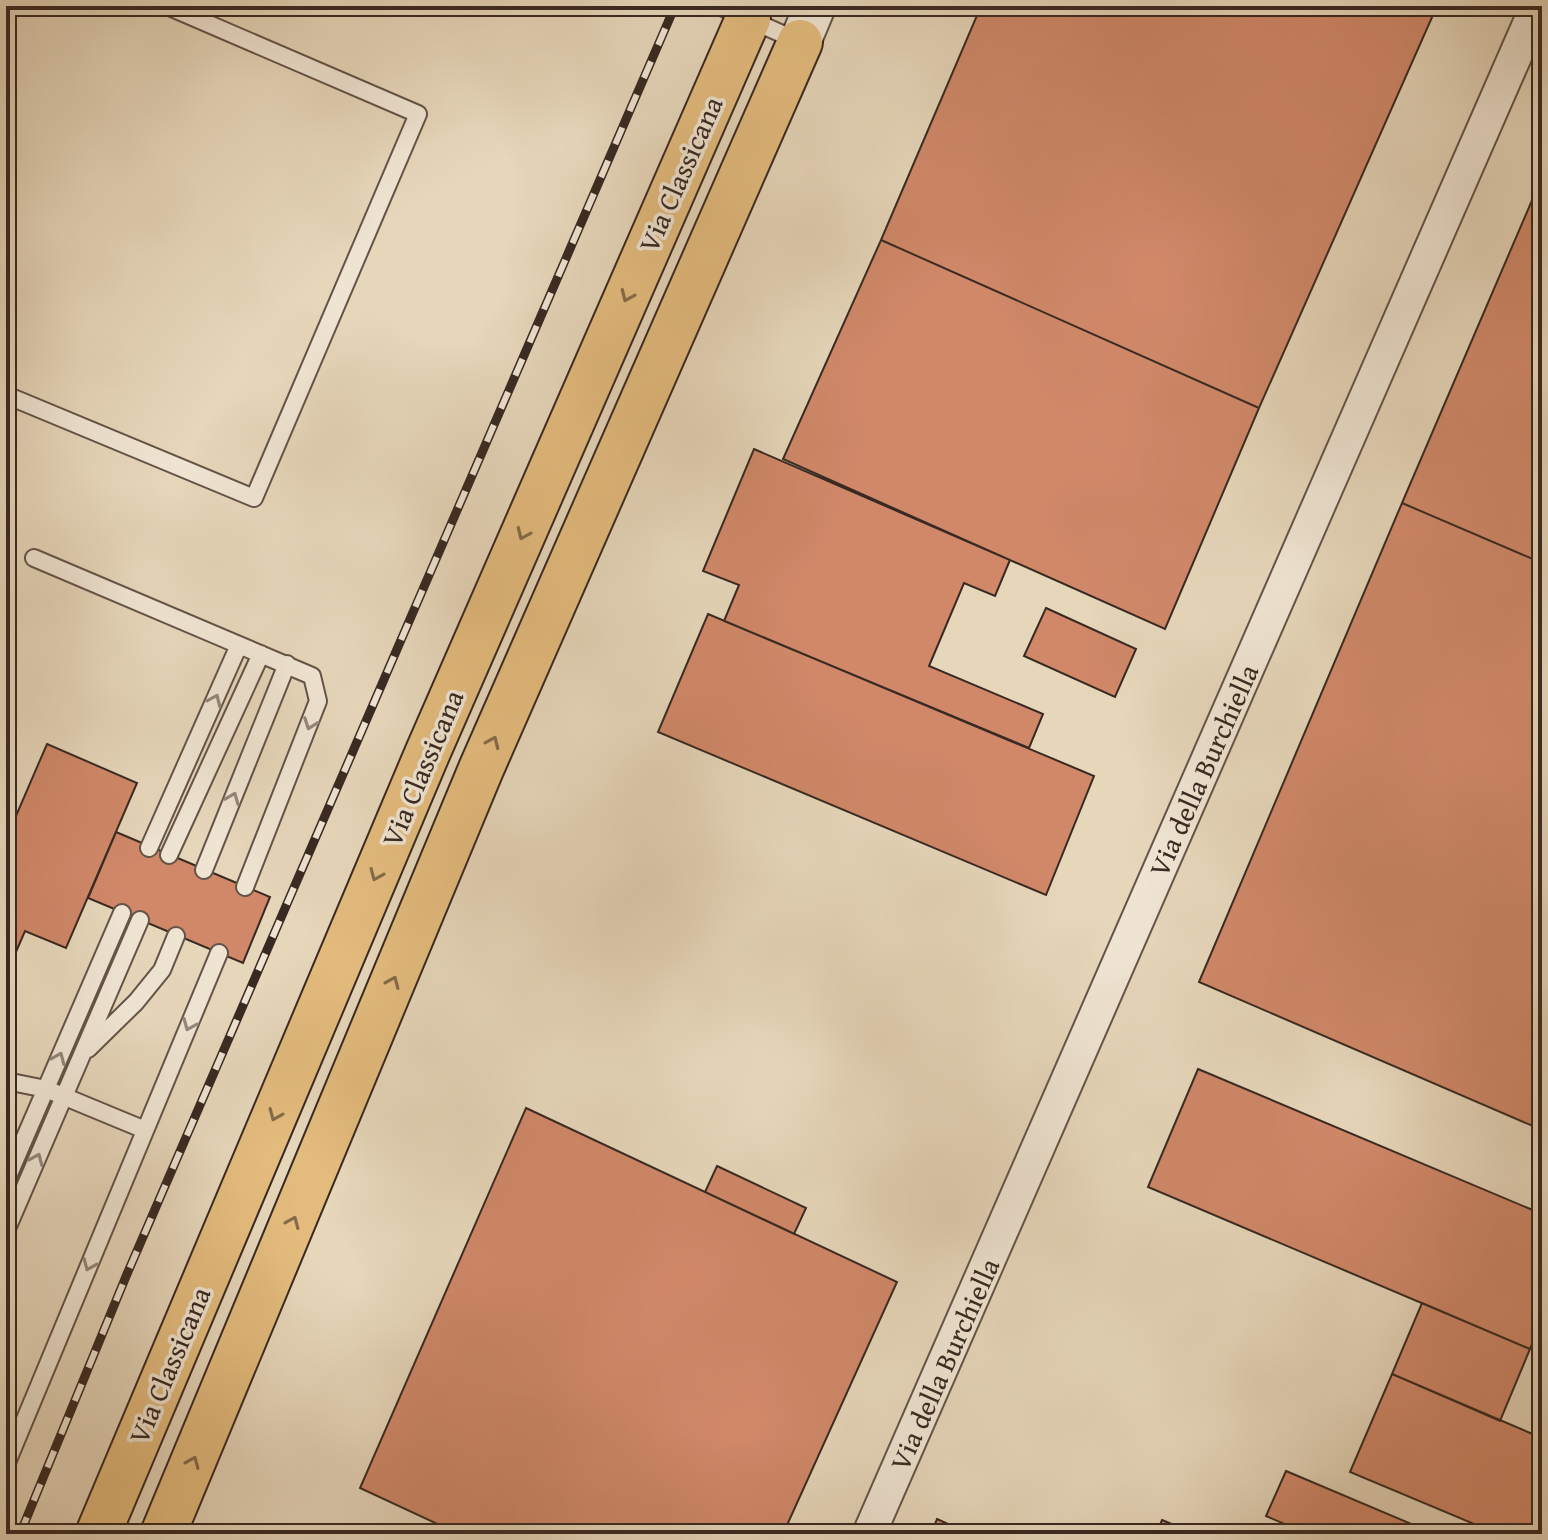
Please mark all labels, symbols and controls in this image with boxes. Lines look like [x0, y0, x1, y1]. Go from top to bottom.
street label: Via Classicana [627, 89, 733, 258]
one-way arrow [621, 287, 637, 302]
one-way arrow [517, 526, 533, 540]
street label: Via della Burchiella [1138, 657, 1269, 883]
street label: Via Classicana [371, 683, 474, 853]
one-way arrow [205, 694, 221, 708]
one-way arrow [303, 716, 320, 730]
one-way arrow [483, 736, 499, 750]
one-way arrow [223, 792, 240, 806]
one-way arrow [369, 867, 385, 882]
one-way arrow [383, 976, 399, 990]
one-way arrow [183, 1017, 199, 1031]
one-way arrow [50, 1052, 66, 1066]
one-way arrow [268, 1107, 284, 1121]
one-way arrow [27, 1153, 43, 1167]
one-way arrow [283, 1216, 299, 1230]
street label: Via della Burchiella [879, 1251, 1010, 1477]
one-way arrow [83, 1257, 99, 1271]
street label: Via Classicana [118, 1280, 221, 1450]
one-way arrow [183, 1456, 200, 1470]

